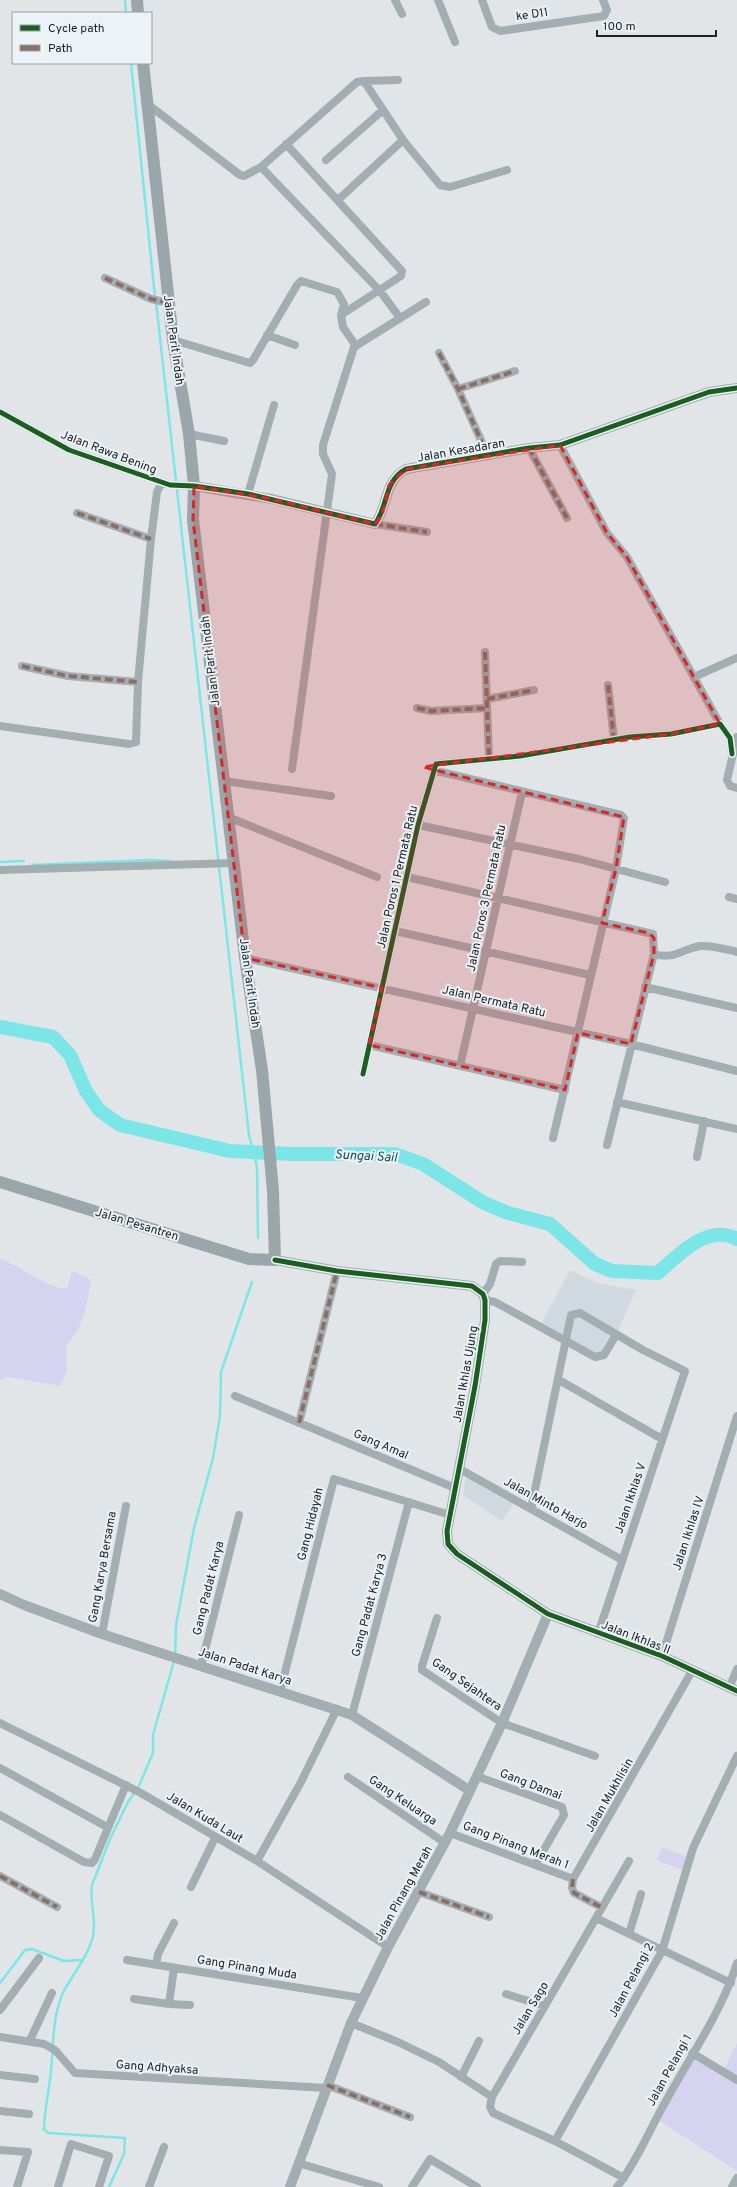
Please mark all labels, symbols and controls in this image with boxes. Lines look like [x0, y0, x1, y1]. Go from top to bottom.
street label: ke D11 [515, 5, 549, 25]
legend [12, 12, 152, 64]
scale bar [597, 12, 716, 38]
text: 100 m [603, 19, 636, 35]
text: Cycle path [48, 21, 105, 37]
text: Path [48, 41, 73, 57]
street label: Jalan Parit Indah [159, 294, 187, 386]
street label: Jalan Rawa Bening [58, 427, 159, 479]
street label: Jalan Kesadaran [416, 435, 506, 467]
street label: Jalan Parit Indah [198, 615, 224, 707]
street label: Jalan Poros 1 Permata Ratu [374, 804, 422, 950]
street label: Jalan Poros 3 Permata Ratu [464, 823, 510, 973]
street label: Jalan Parit Indah [235, 937, 263, 1029]
street label: Jalan Permata Ratu [440, 982, 547, 1022]
water label: Sungai Sail [334, 1147, 398, 1167]
street label: Jalan Pesantren [93, 1205, 180, 1245]
street label: Jalan Ikhlas Ujung [450, 1324, 482, 1424]
street label: Gang Amal [351, 1426, 411, 1464]
street label: Jalan Ikhlas V [611, 1461, 651, 1536]
street label: Jalan Minto Harjo [500, 1474, 591, 1534]
street label: Gang Hidayah [294, 1486, 328, 1563]
street label: Jalan Ikhlas IV [669, 1494, 709, 1573]
street label: Gang Karya Bersama [85, 1510, 121, 1624]
street label: Gang Padat Karya [190, 1539, 228, 1637]
street label: Gang Padat Karya 3 [348, 1552, 392, 1659]
street label: Jalan Ikhlas II [599, 1617, 673, 1659]
street label: Jalan Padat Karya [196, 1644, 294, 1690]
street label: Gang Sejahtera [428, 1655, 505, 1715]
street label: Jalan Mukhlisin [582, 1755, 638, 1836]
street label: Gang Damai [497, 1766, 564, 1804]
street label: Gang Keluarga [365, 1772, 440, 1830]
street label: Jalan Kuda Laut [163, 1789, 246, 1847]
street label: Gang Pinang Merah 1 [460, 1818, 571, 1874]
street label: Jalan Pinang Merah [371, 1843, 437, 1944]
street label: Jalan Pelangi 2 [605, 1940, 658, 2021]
street label: Gang Pinang Muda [196, 1952, 298, 1984]
street label: Jalan Sago [509, 1979, 553, 2038]
street label: Jalan Pelangi 1 [644, 2032, 696, 2109]
street label: Gang Adhyaksa [115, 2057, 199, 2079]

